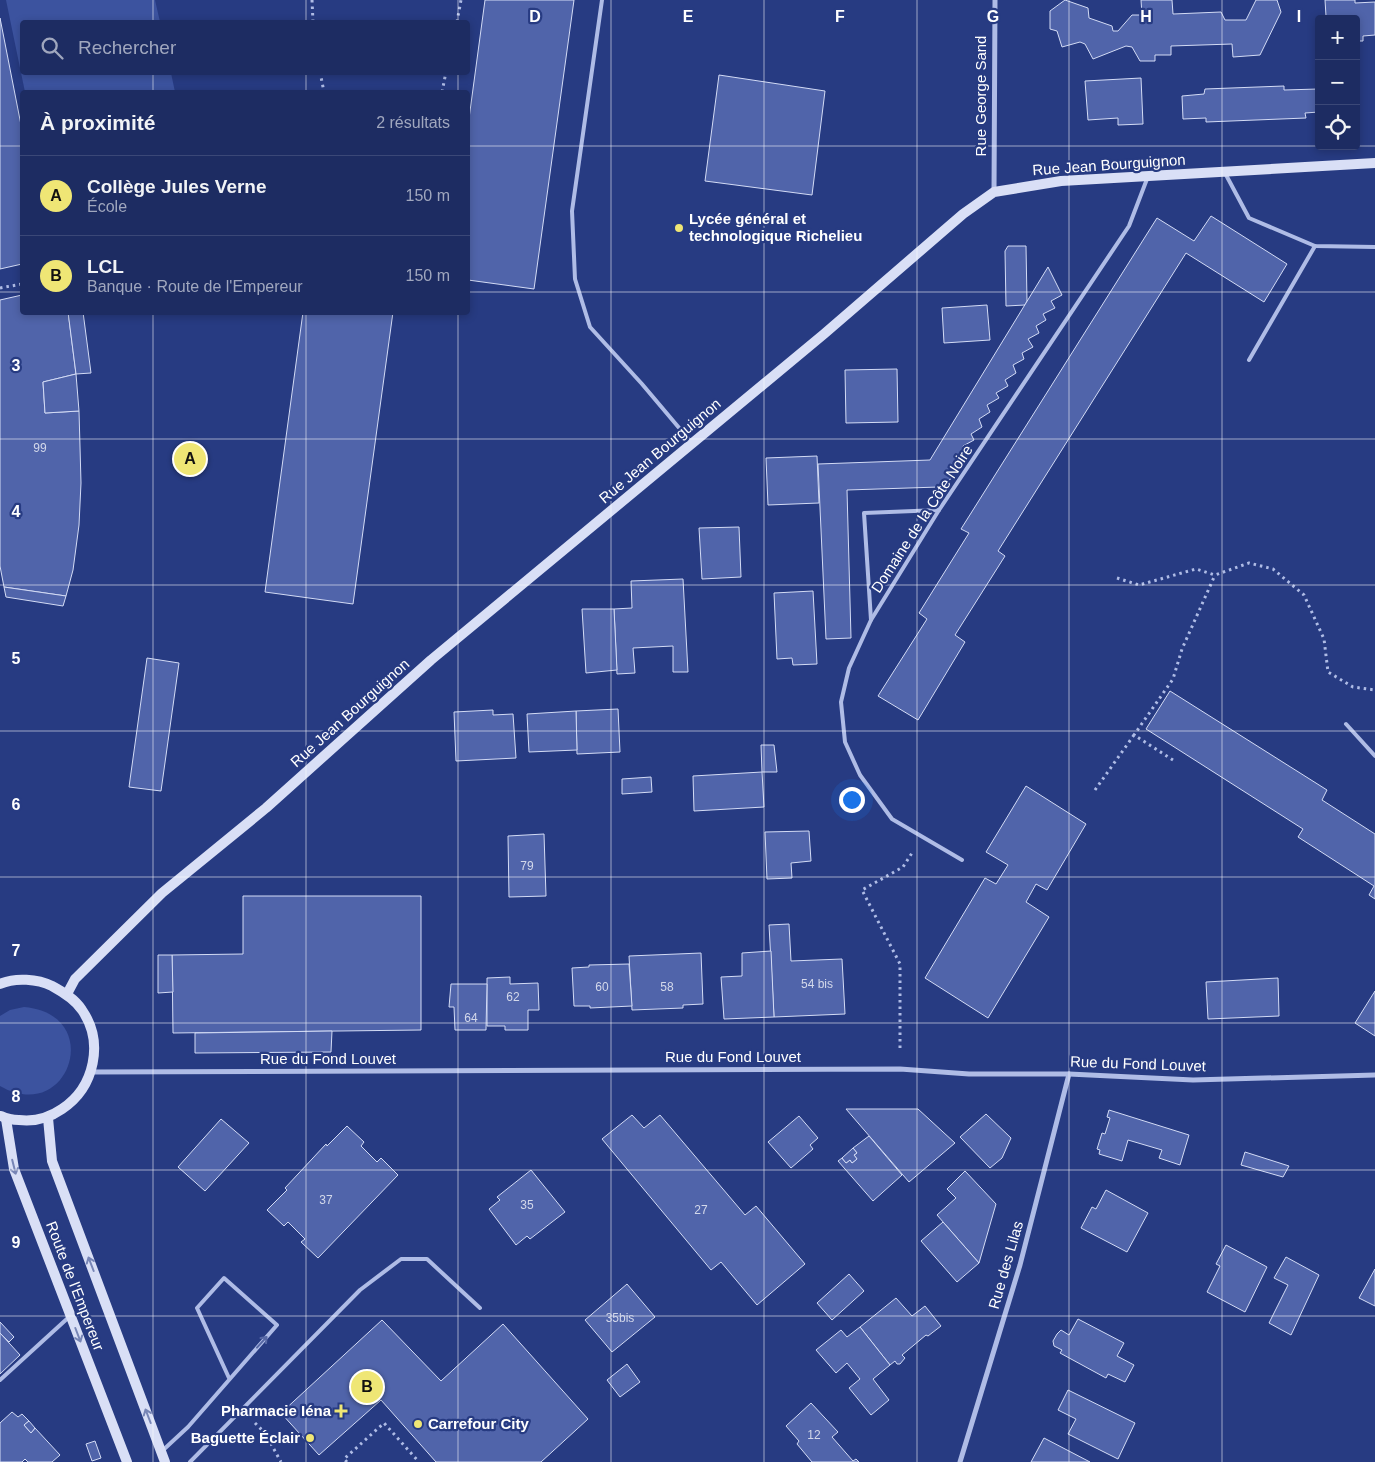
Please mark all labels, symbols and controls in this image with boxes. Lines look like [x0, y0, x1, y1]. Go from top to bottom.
text: D [529, 8, 541, 25]
text: E [683, 8, 694, 25]
text: F [835, 8, 845, 25]
text: G [987, 8, 999, 25]
text: H [1140, 8, 1152, 25]
text: I [1297, 8, 1301, 25]
map controls [1315, 15, 1360, 150]
button: + [1315, 15, 1360, 60]
search box [20, 20, 470, 75]
icon: search [38, 34, 66, 62]
street label: Rue George Sand [972, 36, 989, 156]
text: Rechercher [78, 37, 176, 58]
button: − [1315, 60, 1360, 105]
button: locate [1315, 105, 1360, 150]
text: À proximité [40, 111, 156, 134]
text: 2 résultats [376, 114, 450, 131]
street label: Rue Jean Bourguignon [1032, 151, 1186, 178]
text: Collège Jules Verne [87, 176, 267, 197]
text: A [50, 187, 62, 204]
text: 150 m [406, 187, 450, 204]
text: École [87, 198, 127, 215]
place label: Lycée général et technologique Richelieu [689, 210, 862, 244]
marker: Lycée général et technologique Richelieu [673, 222, 685, 234]
text: LCL [87, 256, 124, 277]
text: B [50, 267, 62, 284]
text: 150 m [406, 267, 450, 284]
text: Banque · Route de l'Empereur [87, 278, 303, 295]
text: 3 [12, 357, 21, 374]
street label: Rue Jean Bourguignon [595, 395, 724, 506]
pin: A [174, 440, 206, 478]
house number: 99 [33, 441, 47, 455]
street label: Domaine de la Côte Noire [867, 442, 976, 596]
text: 4 [12, 503, 21, 520]
text: 5 [12, 650, 21, 667]
street label: Rue Jean Bourguignon [287, 655, 412, 770]
your location [839, 787, 865, 813]
text: 6 [12, 796, 21, 813]
house number: 79 [520, 859, 534, 873]
text: 7 [12, 942, 21, 959]
house number: 54 bis [801, 977, 833, 991]
house number: 60 [595, 980, 609, 994]
house number: 58 [660, 980, 674, 994]
house number: 62 [506, 990, 520, 1004]
house number: 64 [464, 1011, 478, 1025]
street label: Rue du Fond Louvet [665, 1048, 802, 1065]
street label: Rue du Fond Louvet [260, 1050, 397, 1067]
street label: Rue du Fond Louvet [1070, 1053, 1207, 1074]
text: 8 [12, 1088, 21, 1105]
one-way arrow [10, 1158, 19, 1174]
house number: 37 [319, 1193, 333, 1207]
house number: 35 [520, 1198, 534, 1212]
house number: 27 [694, 1203, 708, 1217]
street label: Route de l'Empereur [43, 1219, 108, 1353]
street label: Rue des Lilas [985, 1219, 1026, 1311]
text: 9 [12, 1234, 21, 1251]
one-way arrow [86, 1257, 95, 1272]
house number: 35bis [606, 1311, 634, 1325]
one-way arrow [74, 1327, 83, 1342]
one-way arrow [256, 1335, 268, 1348]
pin: B [351, 1368, 383, 1406]
place label: Pharmacie Iéna [221, 1402, 332, 1419]
marker: Pharmacie Iéna [335, 1405, 347, 1417]
one-way arrow [143, 1409, 152, 1425]
place label: Carrefour City [428, 1415, 530, 1432]
marker: Carrefour City [412, 1418, 424, 1430]
house number: 12 [807, 1428, 821, 1442]
place label: Baguette Éclair [191, 1429, 300, 1446]
marker: Baguette Éclair [304, 1432, 316, 1444]

